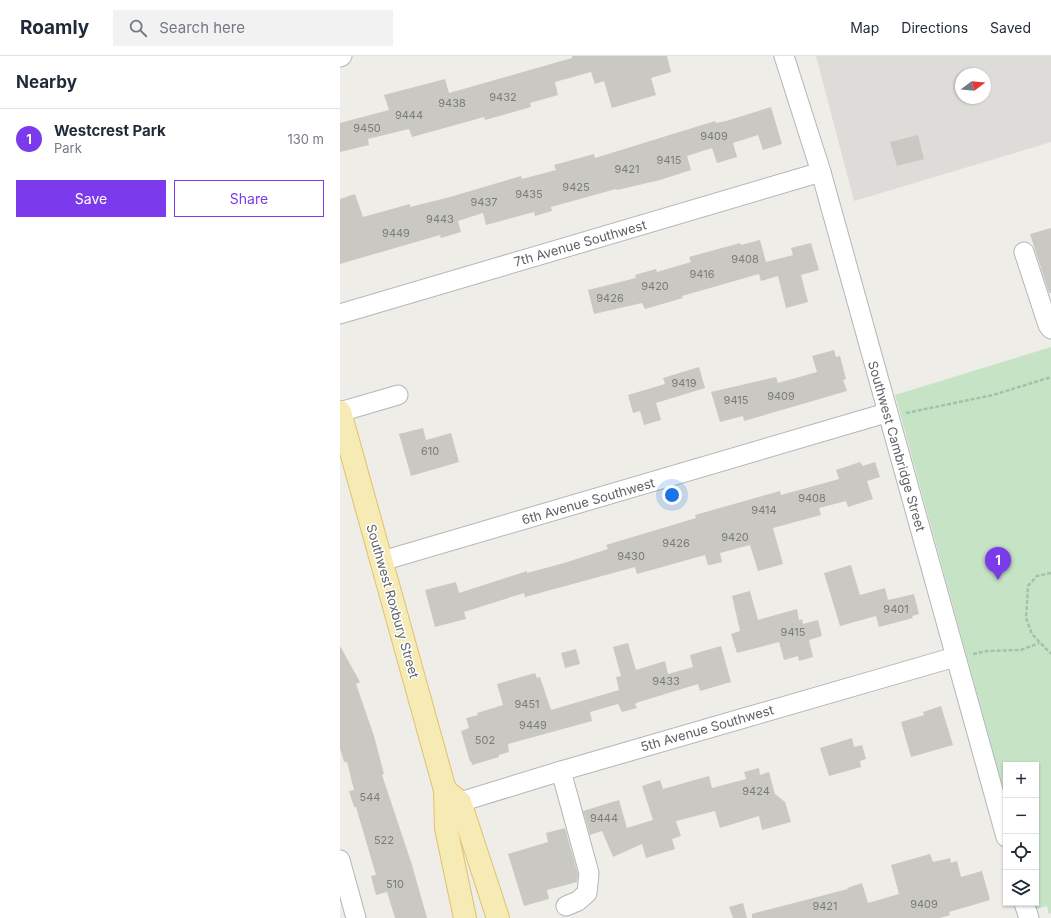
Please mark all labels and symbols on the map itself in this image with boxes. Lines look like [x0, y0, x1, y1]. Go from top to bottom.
north arrow [955, 68, 991, 104]
house number: 9432 [489, 90, 517, 104]
house number: 9438 [438, 96, 466, 110]
house number: 9444 [395, 108, 423, 122]
house number: 9450 [353, 121, 381, 135]
house number: 9409 [700, 129, 728, 143]
house number: 9415 [657, 153, 682, 167]
house number: 9421 [614, 162, 640, 176]
house number: 9425 [562, 180, 590, 194]
house number: 9435 [515, 187, 543, 201]
house number: 9437 [471, 195, 497, 209]
house number: 9443 [426, 212, 454, 226]
street label: 7th Avenue Southwest [512, 216, 648, 270]
house number: 9449 [382, 226, 410, 240]
house number: 9408 [731, 252, 759, 266]
house number: 9416 [689, 267, 715, 281]
house number: 9420 [641, 279, 669, 293]
house number: 9426 [596, 291, 624, 305]
street label: Southwest Cambridge Street [865, 359, 929, 533]
house number: 9419 [671, 376, 697, 390]
house number: 9409 [767, 389, 795, 403]
house number: 9415 [724, 393, 749, 407]
house number: 610 [421, 444, 439, 458]
street label: 6th Avenue Southwest [520, 474, 656, 528]
your location [662, 485, 682, 505]
house number: 9408 [798, 491, 826, 505]
house number: 9414 [751, 503, 777, 517]
street label: Southwest Roxbury Street [363, 522, 423, 680]
house number: 9420 [721, 530, 749, 544]
house number: 9426 [662, 536, 690, 550]
pin: 1 [985, 547, 1011, 580]
house number: 9430 [617, 549, 645, 563]
house number: 9401 [883, 602, 909, 616]
house number: 9415 [781, 625, 806, 639]
house number: 9433 [652, 674, 680, 688]
house number: 9451 [514, 697, 540, 711]
street label: 5th Avenue Southwest [639, 701, 775, 755]
house number: 9449 [519, 718, 547, 732]
house number: 502 [475, 733, 495, 747]
house number: 9424 [742, 784, 770, 798]
house number: 544 [360, 790, 380, 804]
house number: 9444 [590, 811, 618, 825]
house number: 522 [374, 833, 394, 847]
house number: 510 [386, 877, 404, 891]
house number: 9409 [910, 897, 938, 911]
house number: 9421 [812, 899, 838, 913]

